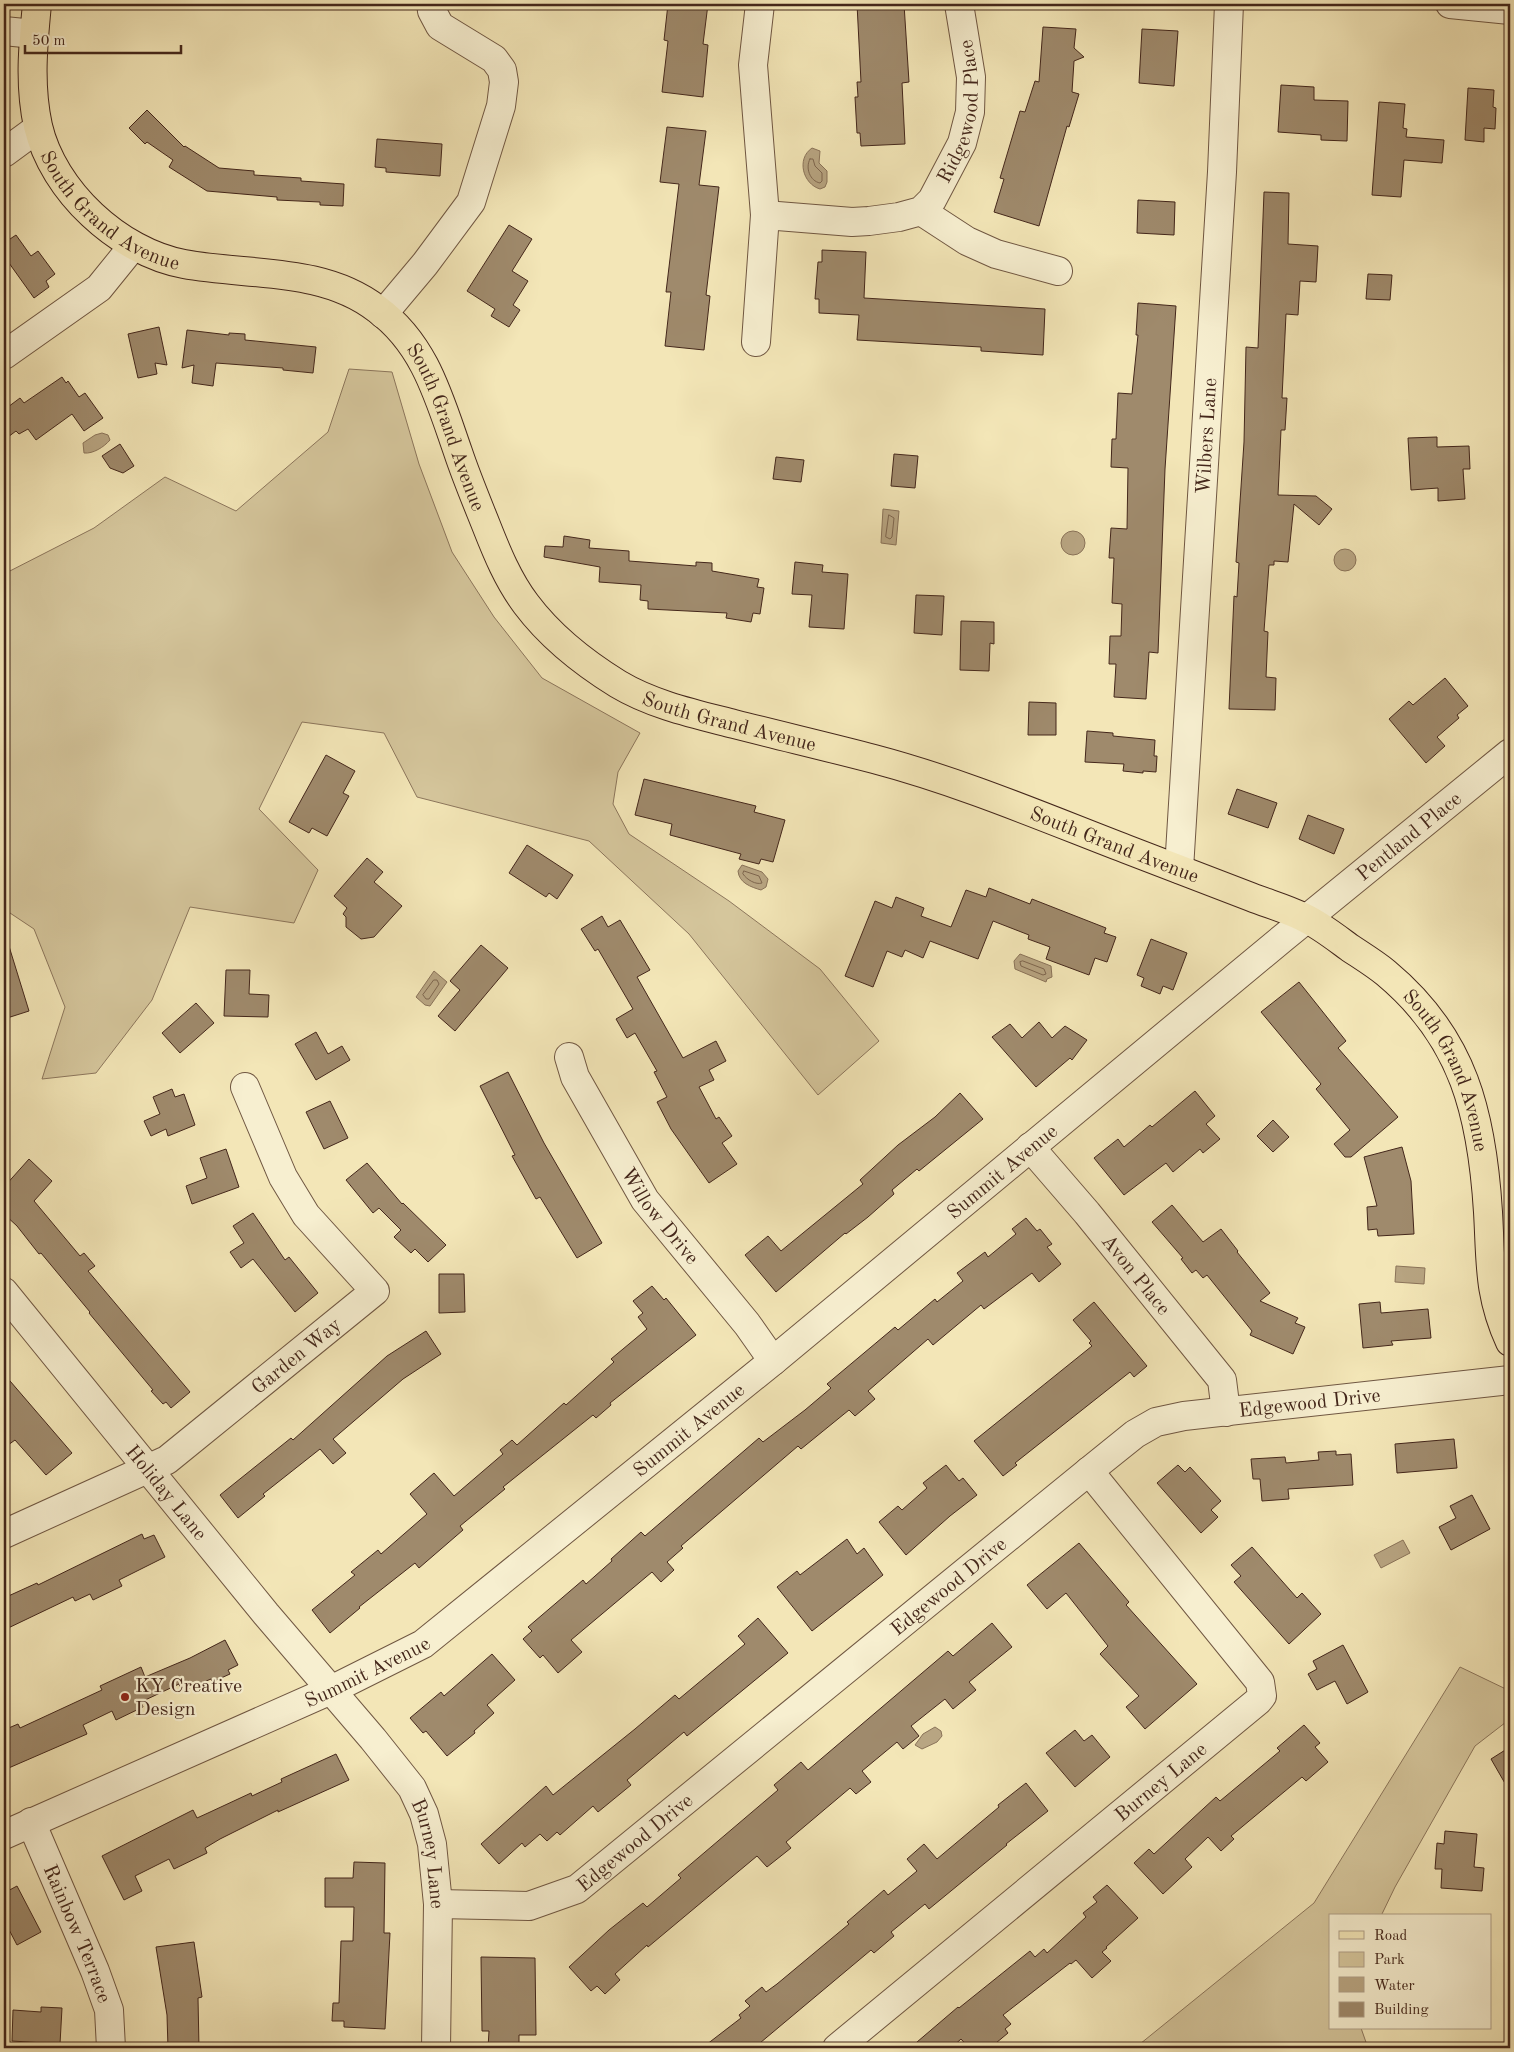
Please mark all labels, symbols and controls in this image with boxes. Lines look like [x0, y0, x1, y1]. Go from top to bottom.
scale bar [25, 22, 181, 54]
text: 50 m [32, 34, 66, 49]
street label: Ridgewood Place [935, 38, 983, 187]
street label: South Grand Avenue [36, 148, 181, 275]
street label: South Grand Avenue [402, 340, 487, 514]
street label: Wilbers Lane [1194, 377, 1221, 495]
street label: South Grand Avenue [639, 689, 818, 756]
street label: Pentland Place [1353, 789, 1466, 886]
street label: South Grand Avenue [1027, 804, 1201, 888]
street label: South Grand Avenue [1398, 986, 1490, 1153]
street label: Summit Avenue [944, 1121, 1062, 1224]
street label: Willow Drive [617, 1165, 702, 1269]
street label: Avon Place [1097, 1232, 1173, 1319]
street label: Garden Way [249, 1315, 346, 1399]
street label: Summit Avenue [630, 1380, 749, 1482]
street label: Edgewood Drive [1238, 1386, 1382, 1422]
street label: Holiday Lane [121, 1442, 210, 1545]
street label: Edgewood Drive [888, 1535, 1011, 1640]
street label: Summit Avenue [302, 1634, 435, 1712]
place label: KY Creative Design [135, 1677, 242, 1720]
marker: KY Creative Design [119, 1691, 131, 1703]
street label: Burney Lane [1112, 1740, 1211, 1826]
street label: Edgewood Drive [574, 1791, 697, 1897]
street label: Burney Lane [406, 1796, 446, 1909]
street label: Rainbow Terrace [39, 1862, 114, 2006]
legend [1329, 1914, 1492, 2030]
text: Road [1374, 1929, 1408, 1944]
text: Park [1374, 1953, 1405, 1968]
text: Water [1374, 1979, 1415, 1994]
text: Building [1374, 2003, 1429, 2018]

